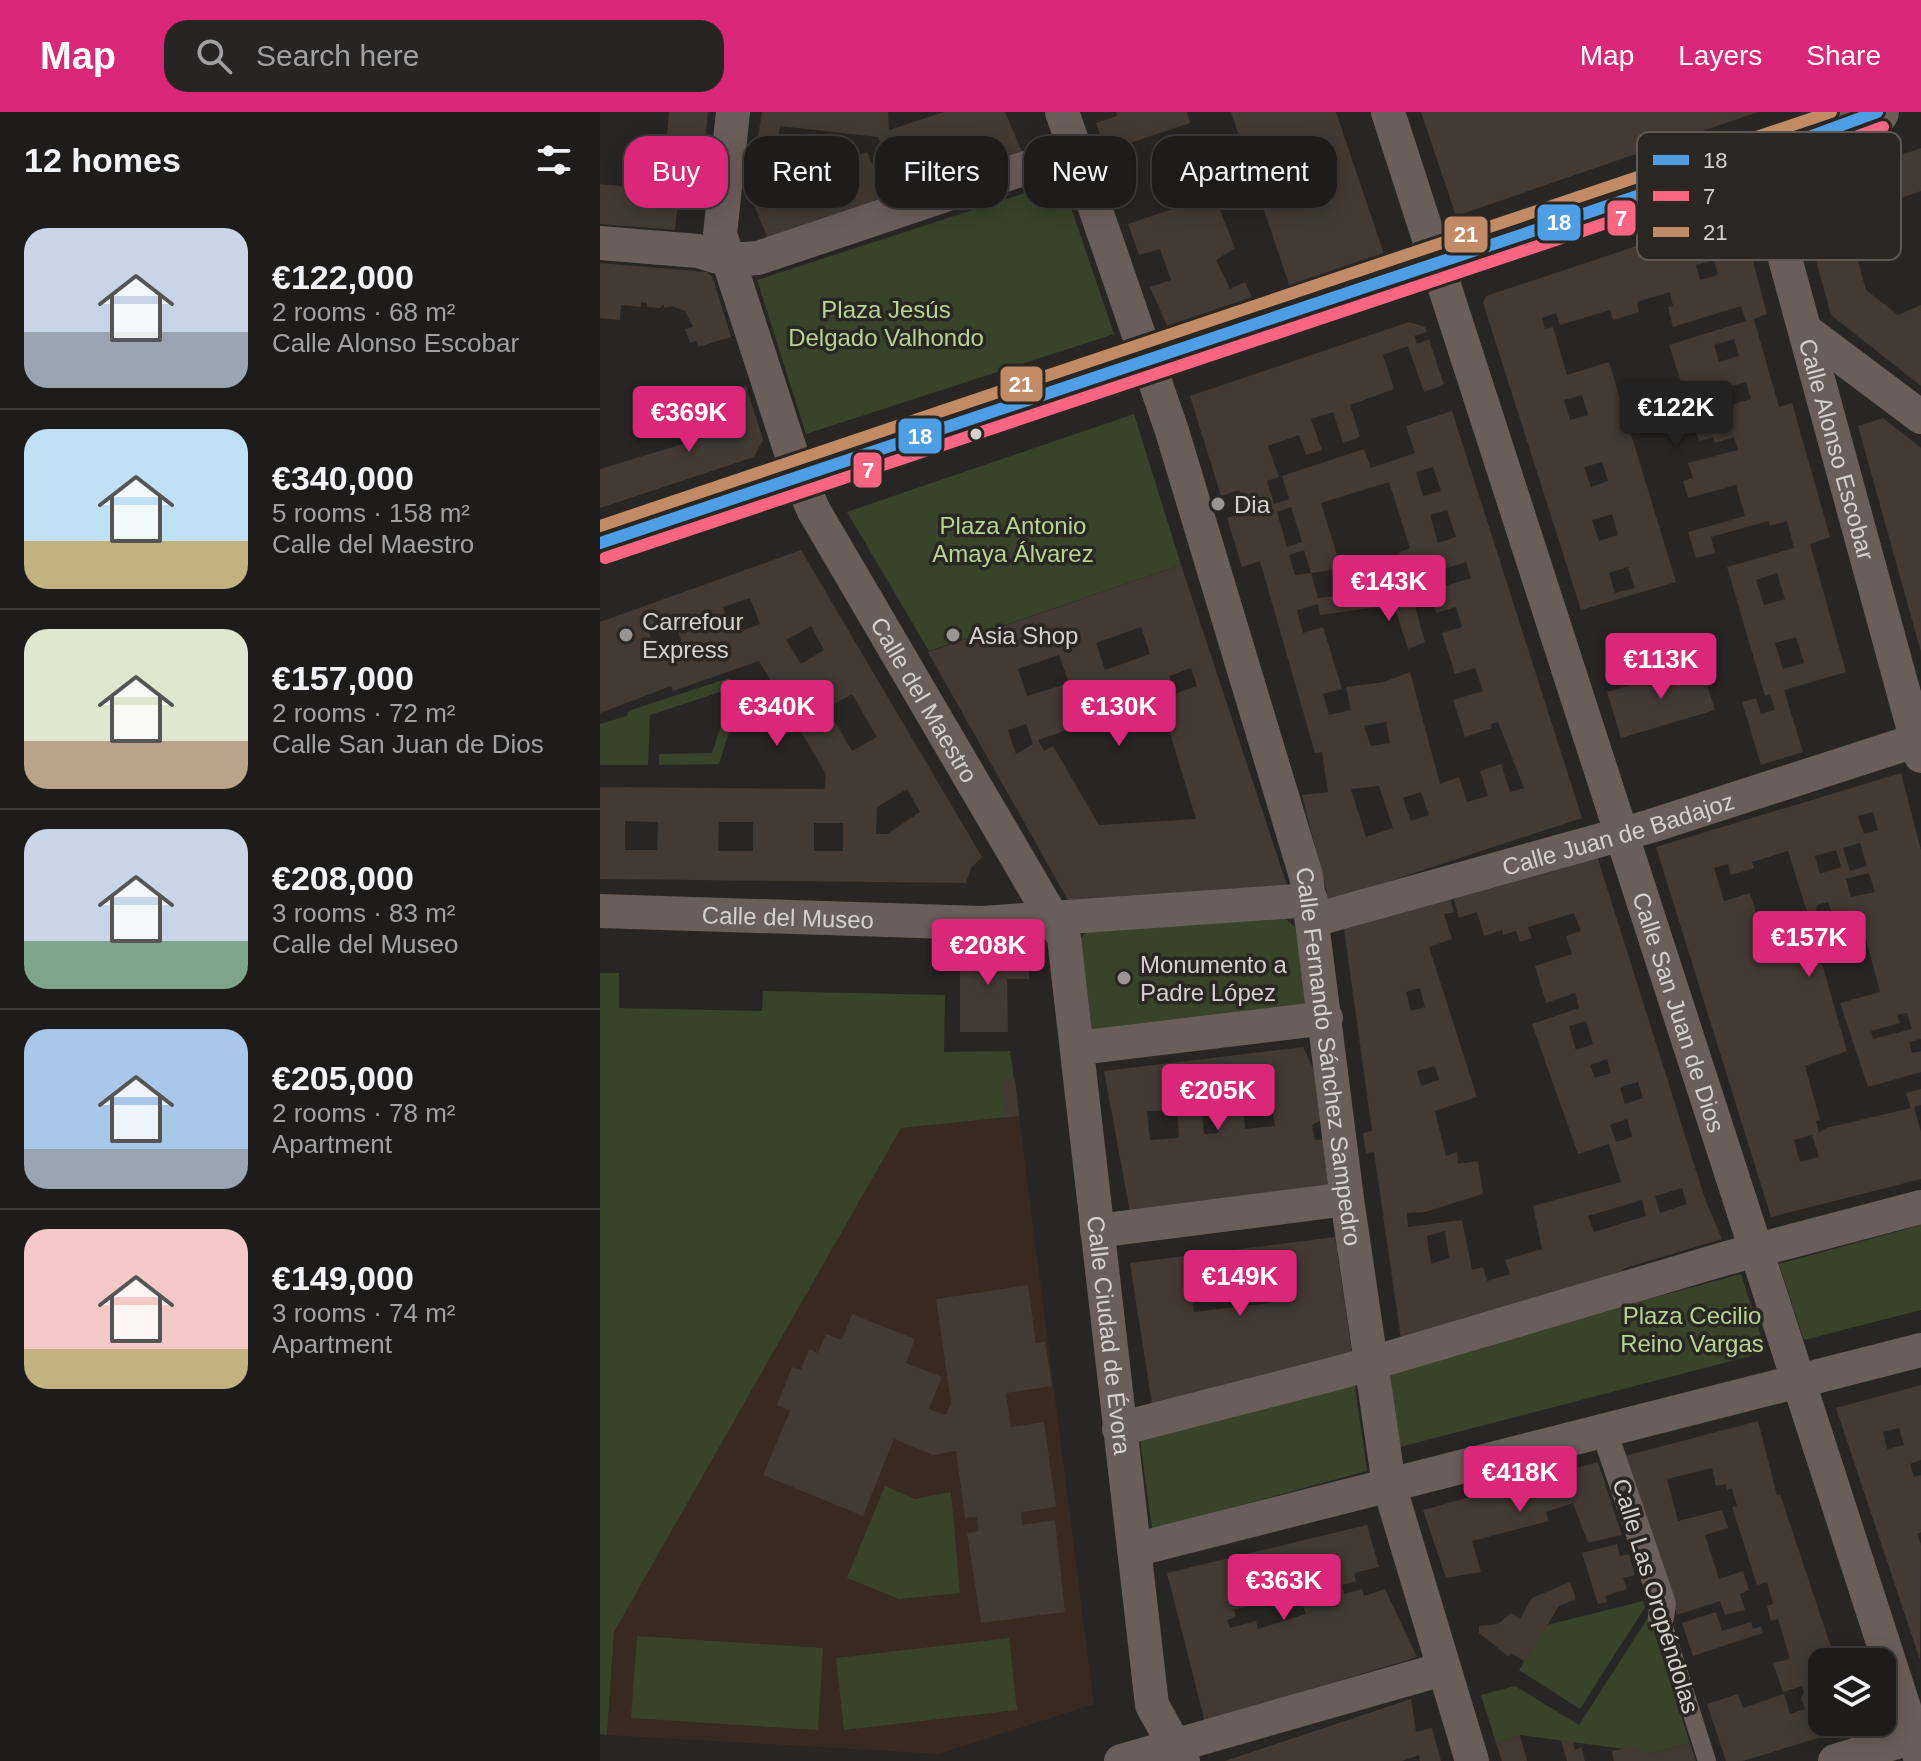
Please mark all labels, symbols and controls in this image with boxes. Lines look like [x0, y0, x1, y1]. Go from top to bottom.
search box [164, 20, 724, 92]
icon: search [192, 34, 236, 78]
text: Map [40, 35, 116, 77]
text: Search here [256, 39, 419, 72]
text: Map [1580, 40, 1634, 71]
text: Layers [1678, 40, 1762, 71]
text: Share [1806, 40, 1881, 71]
legend [1637, 132, 1901, 260]
chip: Buy [624, 136, 728, 208]
chip: Rent [744, 136, 859, 208]
chip: Filters [875, 136, 1008, 208]
chip: New [1024, 136, 1136, 208]
chip: Apartment [1152, 136, 1337, 208]
icon: filters [532, 138, 576, 182]
text: 12 homes [24, 141, 181, 179]
text: 18 [1703, 148, 1727, 173]
text: 7 [1703, 184, 1715, 209]
line badge: 7 [1606, 199, 1637, 237]
line badge: 18 [1536, 203, 1582, 242]
text: 7 [1615, 206, 1627, 231]
text: 18 [1547, 210, 1571, 235]
line badge: 21 [1443, 215, 1489, 254]
text: 21 [1703, 220, 1727, 245]
text: 21 [1454, 222, 1478, 247]
text: €122,000 [272, 258, 414, 296]
icon: home [88, 260, 184, 356]
park label: Plaza Jesús Delgado Valhondo [788, 296, 984, 351]
text: 2 rooms · 68 m² [272, 297, 456, 327]
text: Calle Alonso Escobar [272, 328, 519, 358]
street label: Calle Alonso Escobar [1794, 336, 1880, 563]
line badge: 21 [999, 365, 1044, 403]
text: 21 [1009, 372, 1033, 397]
pin: €122K [1620, 381, 1732, 449]
pin: €369K [633, 386, 745, 454]
text: €122K [1638, 392, 1714, 422]
text: €369K [651, 397, 727, 427]
line badge: 18 [897, 417, 943, 455]
text: 18 [908, 424, 932, 449]
unlabelled marker [968, 426, 984, 442]
line badge: 7 [852, 451, 883, 489]
text: 7 [862, 458, 874, 483]
text: €340,000 [272, 459, 414, 497]
icon: home [88, 461, 184, 557]
place label: Dia [1234, 491, 1271, 518]
marker: Dia [1209, 495, 1227, 513]
text: 5 rooms · 158 m² [272, 498, 470, 528]
park label: Plaza Antonio Amaya Álvarez [932, 512, 1094, 567]
text: Calle del Maestro [272, 529, 474, 559]
pin: €143K [1333, 555, 1445, 623]
text: €143K [1351, 566, 1427, 596]
place label: Carrefour Express [642, 608, 743, 663]
street label: Calle del Maestro [866, 612, 983, 787]
place label: Asia Shop [969, 622, 1078, 649]
marker: Carrefour Express [617, 626, 635, 644]
marker: Asia Shop [944, 626, 962, 644]
pin: €113K [1605, 633, 1717, 701]
text: €113K [1623, 644, 1699, 674]
text: €157,000 [272, 659, 414, 697]
icon: home [88, 661, 184, 757]
pin: €340K [721, 680, 833, 748]
pin: €130K [1063, 680, 1175, 748]
text: €340K [739, 691, 815, 721]
text: €130K [1081, 691, 1157, 721]
text: 2 rooms · 72 m² [272, 698, 456, 728]
text: Calle San Juan de Dios [272, 729, 544, 759]
street label: Calle Juan de Badajoz [1499, 787, 1737, 880]
text: €208,000 [272, 859, 414, 897]
icon: home [88, 861, 184, 957]
street label: Calle Fernando Sánchez Sampedro [1290, 863, 1367, 1248]
street label: Calle San Juan de Dios [1628, 889, 1731, 1136]
text: 3 rooms · 83 m² [272, 898, 456, 928]
street label: Calle del Museo [701, 901, 874, 933]
pin: €157K [1753, 911, 1865, 979]
pin: €208K [932, 919, 1044, 987]
text: €157K [1771, 922, 1847, 952]
text: Calle del Museo [272, 929, 458, 959]
text: €208K [950, 930, 1026, 960]
place label: Monumento a Padre López [1140, 951, 1287, 1006]
marker: Monumento a Padre López [1115, 969, 1133, 987]
text: €205,000 [272, 1059, 414, 1097]
icon: home [88, 1061, 184, 1157]
pin: €205K [1162, 1064, 1274, 1132]
text: €205K [1180, 1075, 1256, 1105]
text: 2 rooms · 78 m² [272, 1098, 456, 1128]
text: Apartment [272, 1129, 392, 1159]
street label: Calle Ciudad de Évora [1082, 1214, 1137, 1457]
pin: €149K [1184, 1250, 1296, 1318]
text: €149,000 [272, 1259, 414, 1297]
icon: home [88, 1261, 184, 1357]
text: €149K [1202, 1261, 1278, 1291]
text: 3 rooms · 74 m² [272, 1298, 456, 1328]
park label: Plaza Cecilio Reino Vargas [1620, 1302, 1764, 1357]
text: Apartment [272, 1329, 392, 1359]
pin: €418K [1464, 1446, 1576, 1514]
text: €418K [1482, 1457, 1558, 1487]
street label: Calle Las Oropéndolas [1607, 1475, 1705, 1717]
pin: €363K [1228, 1554, 1340, 1622]
text: €363K [1246, 1565, 1322, 1595]
map controls [1808, 1648, 1896, 1736]
button: layers [1808, 1648, 1896, 1736]

